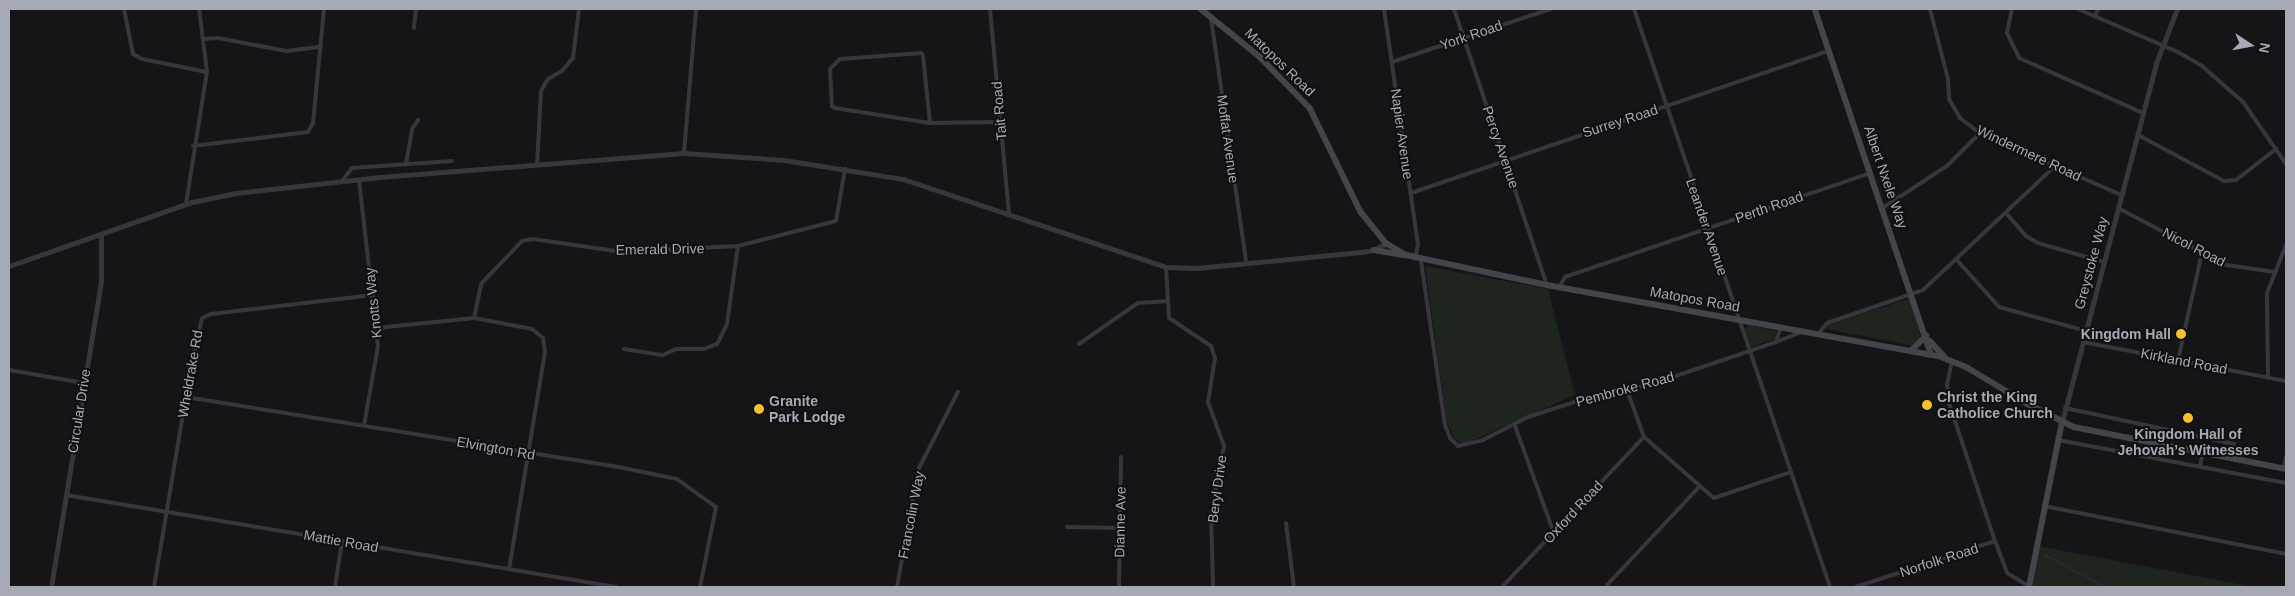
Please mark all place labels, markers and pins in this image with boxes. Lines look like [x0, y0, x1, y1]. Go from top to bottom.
place label: Kingdom Hall [2081, 326, 2171, 342]
marker: Kingdom Hall [2175, 328, 2187, 340]
place label: Christ the King Catholice Church [1937, 389, 2053, 422]
place label: Granite Park Lodge [769, 393, 845, 426]
marker: Christ the King Catholice Church [1921, 399, 1933, 411]
marker: Granite Park Lodge [753, 403, 765, 415]
marker: Kingdom Hall of Jehovah’s Witnesses [2182, 412, 2194, 424]
place label: Kingdom Hall of Jehovah’s Witnesses [2118, 426, 2258, 458]

